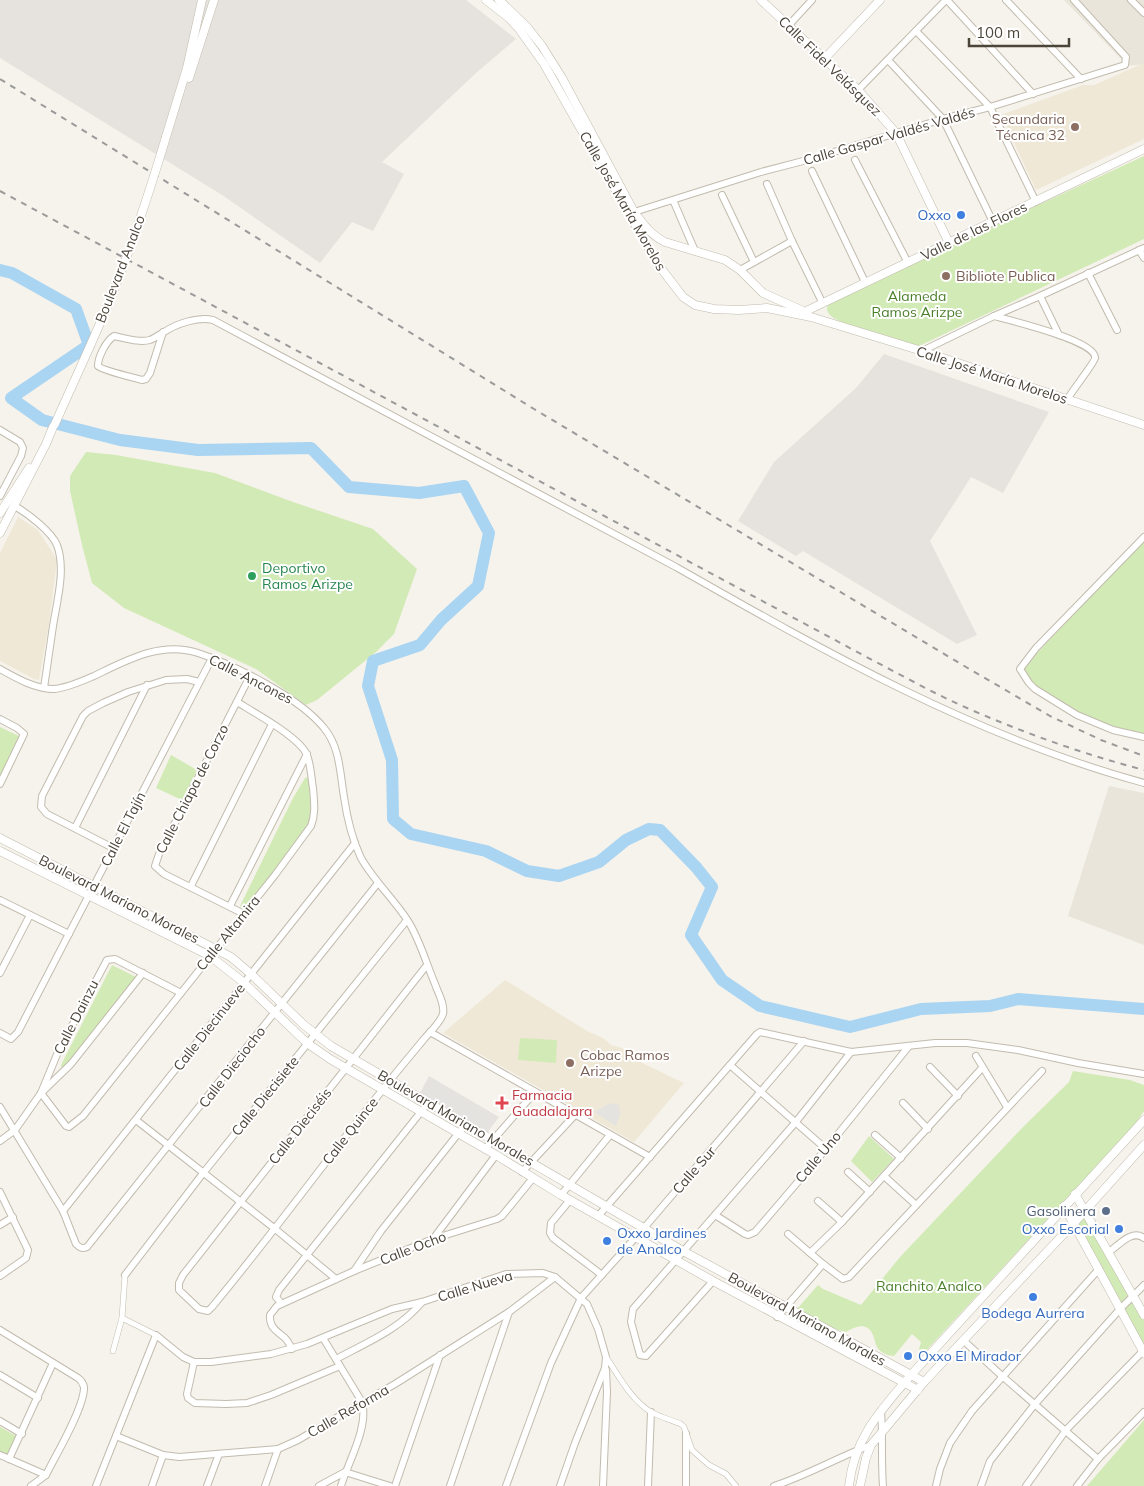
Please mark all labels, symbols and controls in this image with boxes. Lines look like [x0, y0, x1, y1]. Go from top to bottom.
street label: Calle Fidel Velásquez [775, 12, 885, 120]
scale bar [969, 15, 1069, 47]
text: 100 m [976, 23, 1020, 42]
street label: Calle Gaspar Valdés Valdés [801, 103, 977, 169]
place label: Secundaria Técnica 32 [992, 110, 1065, 144]
marker: Secundaria Técnica 32 [1069, 121, 1081, 133]
street label: Calle José María Morelos [576, 128, 670, 274]
street label: Valle de las Flores [918, 197, 1030, 265]
place label: Oxxo [917, 206, 951, 224]
marker: Oxxo [955, 209, 967, 221]
street label: Boulevard Analco [91, 212, 149, 326]
place label: Bibliote Publica [956, 267, 1055, 285]
marker: Bibliote Publica [940, 270, 952, 282]
park label: Alameda Ramos Arizpe [872, 287, 962, 321]
street label: Calle José María Morelos [914, 342, 1070, 408]
place label: Deportivo Ramos Arizpe [262, 559, 353, 593]
marker: Deportivo Ramos Arizpe [246, 570, 258, 582]
street label: Calle Ancones [206, 650, 296, 708]
street label: Calle Chiapa de Corzo [152, 721, 232, 857]
street label: Calle El Tajín [96, 789, 150, 869]
street label: Boulevard Mariano Morales [36, 851, 202, 947]
street label: Calle Altamira [192, 892, 264, 974]
street label: Calle Dainzu [49, 977, 103, 1057]
street label: Calle Diecinueve [169, 980, 249, 1074]
street label: Calle Dieciocho [195, 1023, 269, 1111]
place label: Cobac Ramos Arizpe [580, 1046, 670, 1080]
street label: Calle Diecisiete [227, 1052, 303, 1140]
marker: Cobac Ramos Arizpe [564, 1057, 576, 1069]
street label: Boulevard Mariano Morales [375, 1066, 537, 1170]
street label: Calle Dieciséis [265, 1084, 336, 1168]
place label: Farmacia Guadalajara [512, 1086, 592, 1120]
street label: Calle Quince [318, 1094, 382, 1168]
marker: Farmacia Guadalajara [496, 1097, 508, 1109]
street label: Calle Uno [791, 1127, 845, 1187]
street label: Calle Sur [668, 1142, 720, 1198]
place label: Gasolinera [1027, 1202, 1096, 1220]
marker: Gasolinera [1100, 1205, 1112, 1217]
place label: Oxxo Escorial [1022, 1220, 1109, 1238]
marker: Oxxo Escorial [1113, 1223, 1125, 1235]
place label: Oxxo Jardines de Analco [617, 1224, 707, 1258]
street label: Calle Ocho [377, 1227, 449, 1269]
marker: Oxxo Jardines de Analco [601, 1235, 613, 1247]
street label: Calle Nueva [435, 1266, 515, 1306]
street label: Boulevard Mariano Morales [725, 1268, 889, 1370]
park label: Ranchito Analco [876, 1277, 982, 1295]
marker: Bodega Aurrera [1027, 1291, 1039, 1303]
place label: Bodega Aurrera [981, 1304, 1085, 1322]
place label: Oxxo El Mirador [918, 1347, 1022, 1365]
marker: Oxxo El Mirador [902, 1350, 914, 1362]
street label: Calle Reforma [304, 1380, 392, 1442]

